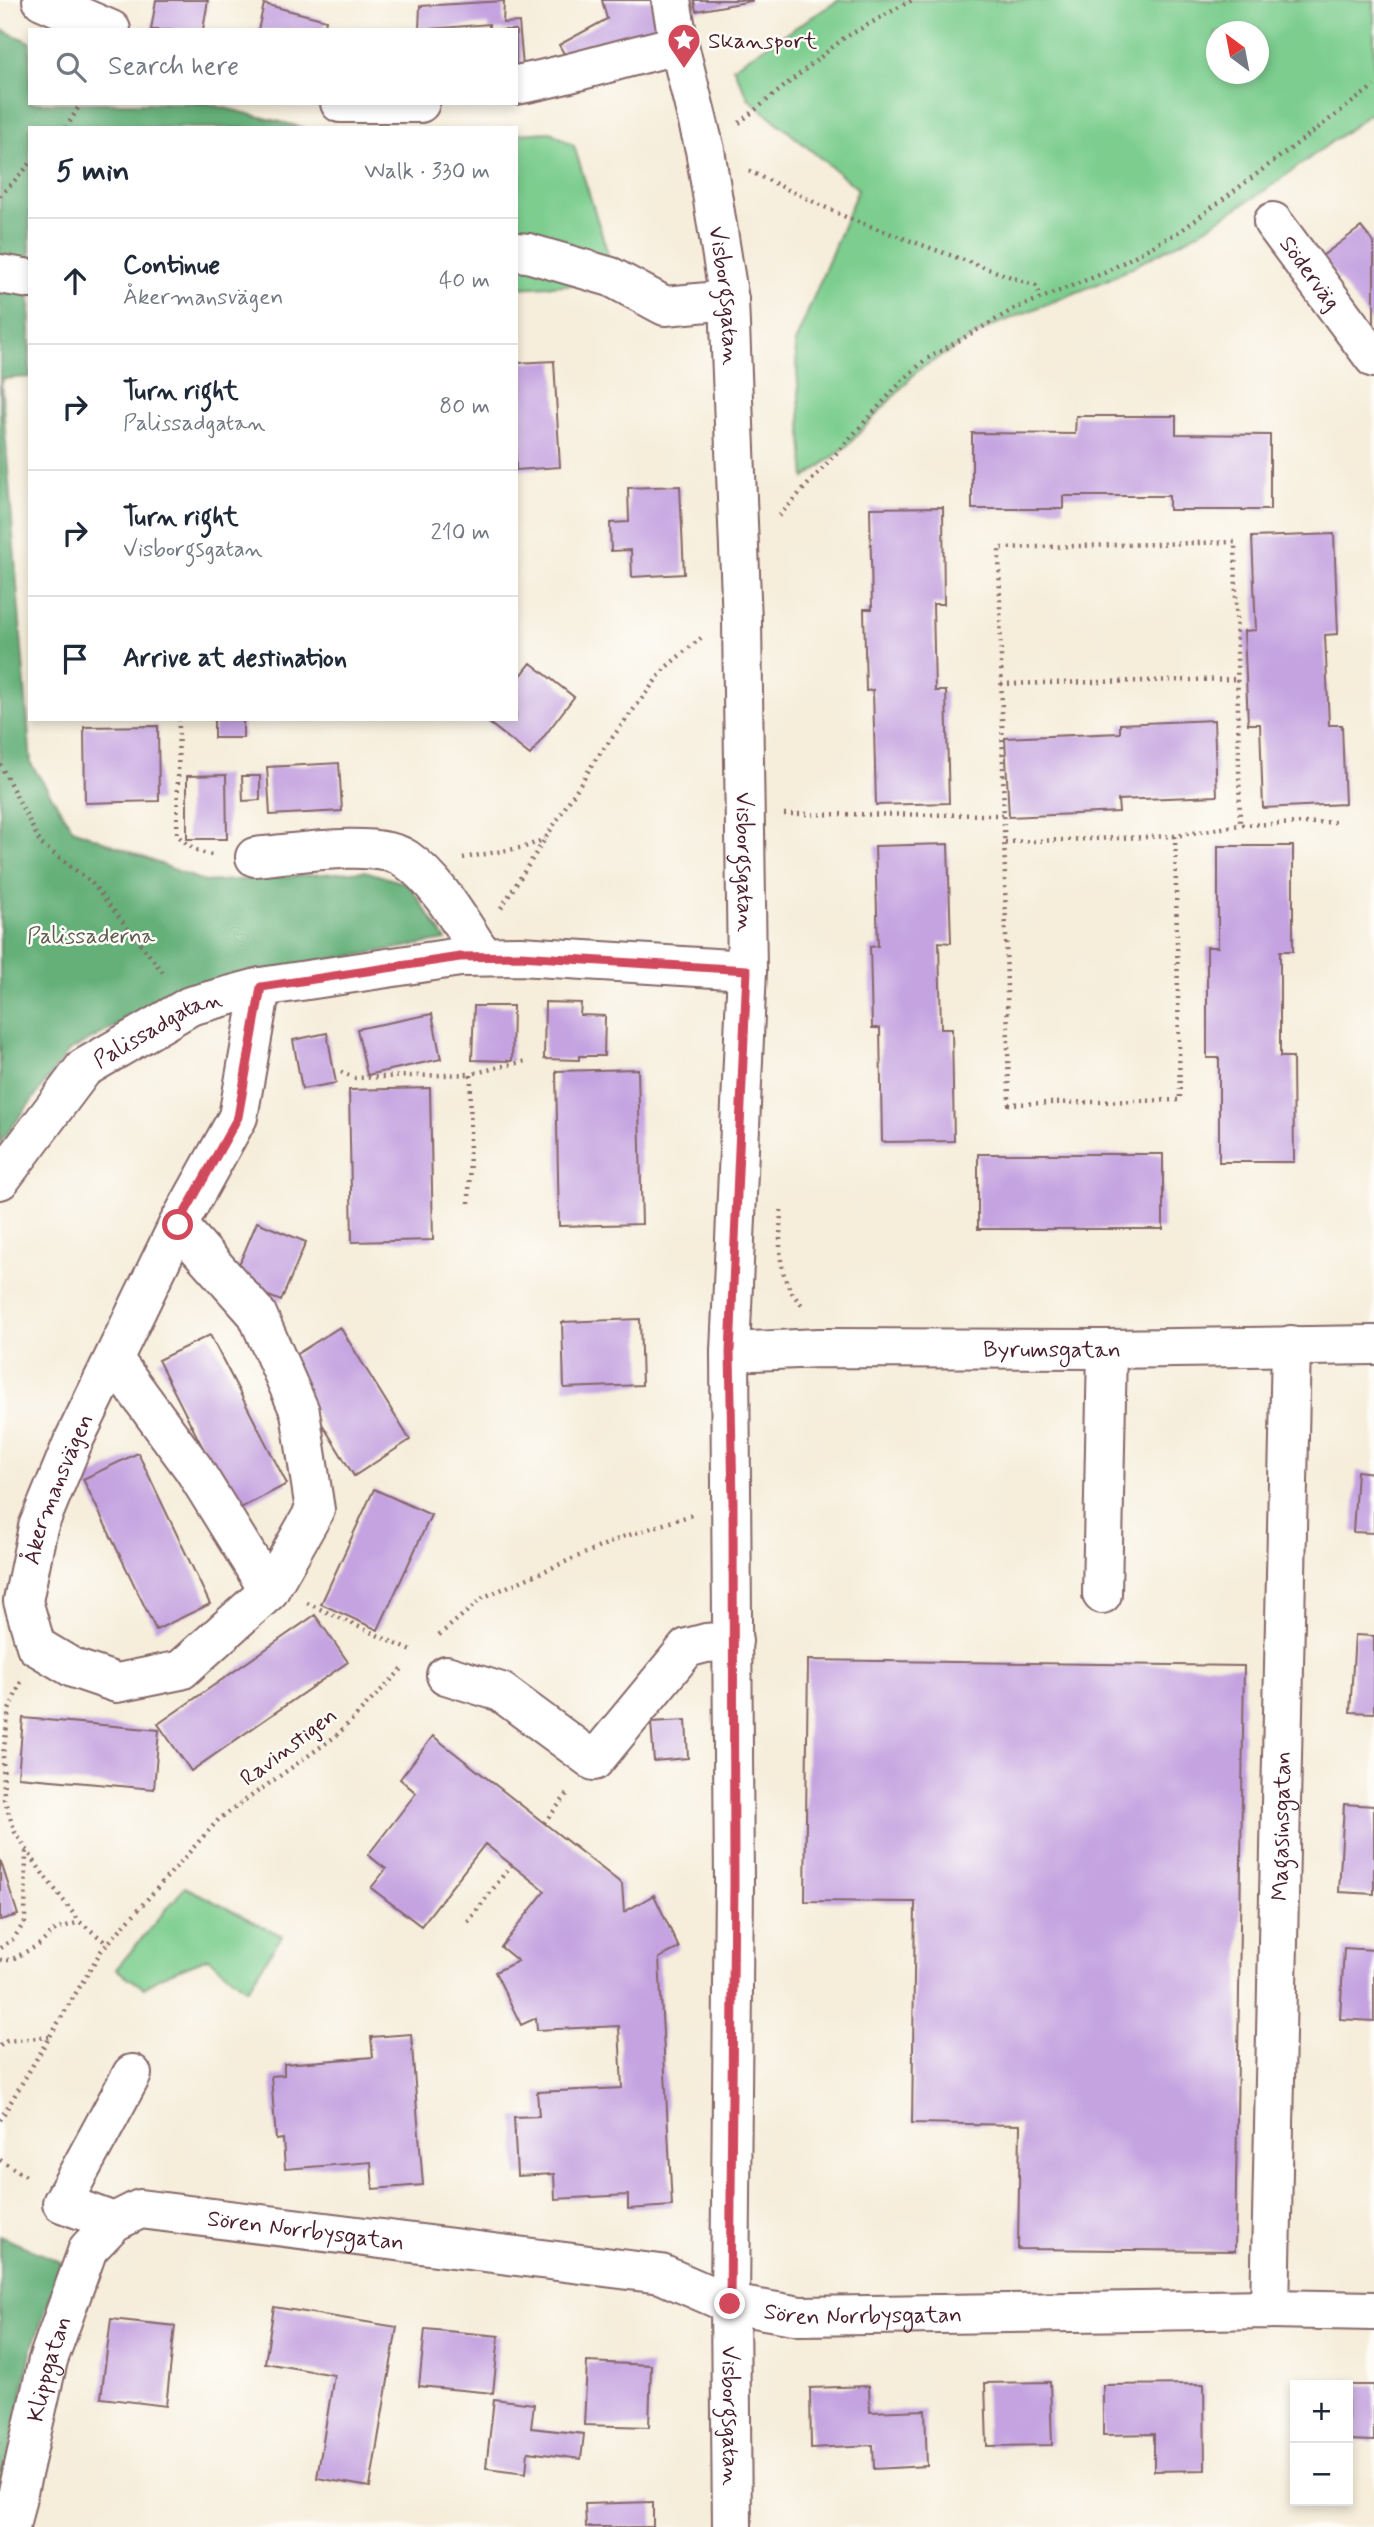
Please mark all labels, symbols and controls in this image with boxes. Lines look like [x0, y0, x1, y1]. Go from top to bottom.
place icon: Skansport [665, 21, 703, 70]
north arrow [1206, 21, 1269, 84]
place label: Skansport [708, 27, 818, 57]
search box [28, 28, 518, 105]
icon: search [52, 48, 90, 86]
text: Search here [108, 50, 239, 84]
text: 5 min [56, 152, 130, 191]
text: Walk · 330 m [364, 157, 490, 187]
street label: Visborgsgatan [700, 224, 745, 366]
street label: Söderväg [1271, 231, 1346, 317]
text: Continue [123, 249, 220, 283]
icon: ahead [56, 262, 94, 300]
text: 40 m [439, 266, 490, 296]
text: Åkermansvägen [123, 283, 283, 313]
text: Turn right [123, 375, 239, 409]
icon: right [56, 388, 94, 426]
text: 80 m [439, 392, 490, 422]
text: Palissadgatan [123, 409, 266, 439]
text: Turn right [123, 501, 239, 535]
icon: right [56, 514, 94, 552]
text: 210 m [430, 518, 490, 548]
text: Visborgsgatan [123, 535, 263, 565]
icon: arrive [56, 640, 94, 678]
text: Arrive at destination [123, 642, 347, 676]
street label: Visborgsgatan [726, 792, 759, 932]
park label: Palissaderna [27, 922, 155, 952]
street label: Palissadgatan [88, 985, 226, 1076]
route start [162, 1209, 193, 1240]
street label: Byrumsgatan [983, 1336, 1121, 1368]
street label: Åkermansvägen [18, 1409, 102, 1568]
street label: Ravinstigen [235, 1701, 344, 1794]
street label: Magasinsgatan [1266, 1751, 1300, 1902]
street label: Sören Norrbysgatan [205, 2205, 406, 2259]
route end [714, 2288, 745, 2319]
street label: Sören Norrbysgatan [761, 2297, 962, 2333]
street label: Klippgatan [21, 2312, 80, 2425]
street label: Visborgsgatan [712, 2345, 745, 2486]
map controls [1290, 2380, 1353, 2506]
button: + [1290, 2380, 1353, 2443]
button: − [1290, 2443, 1353, 2506]

